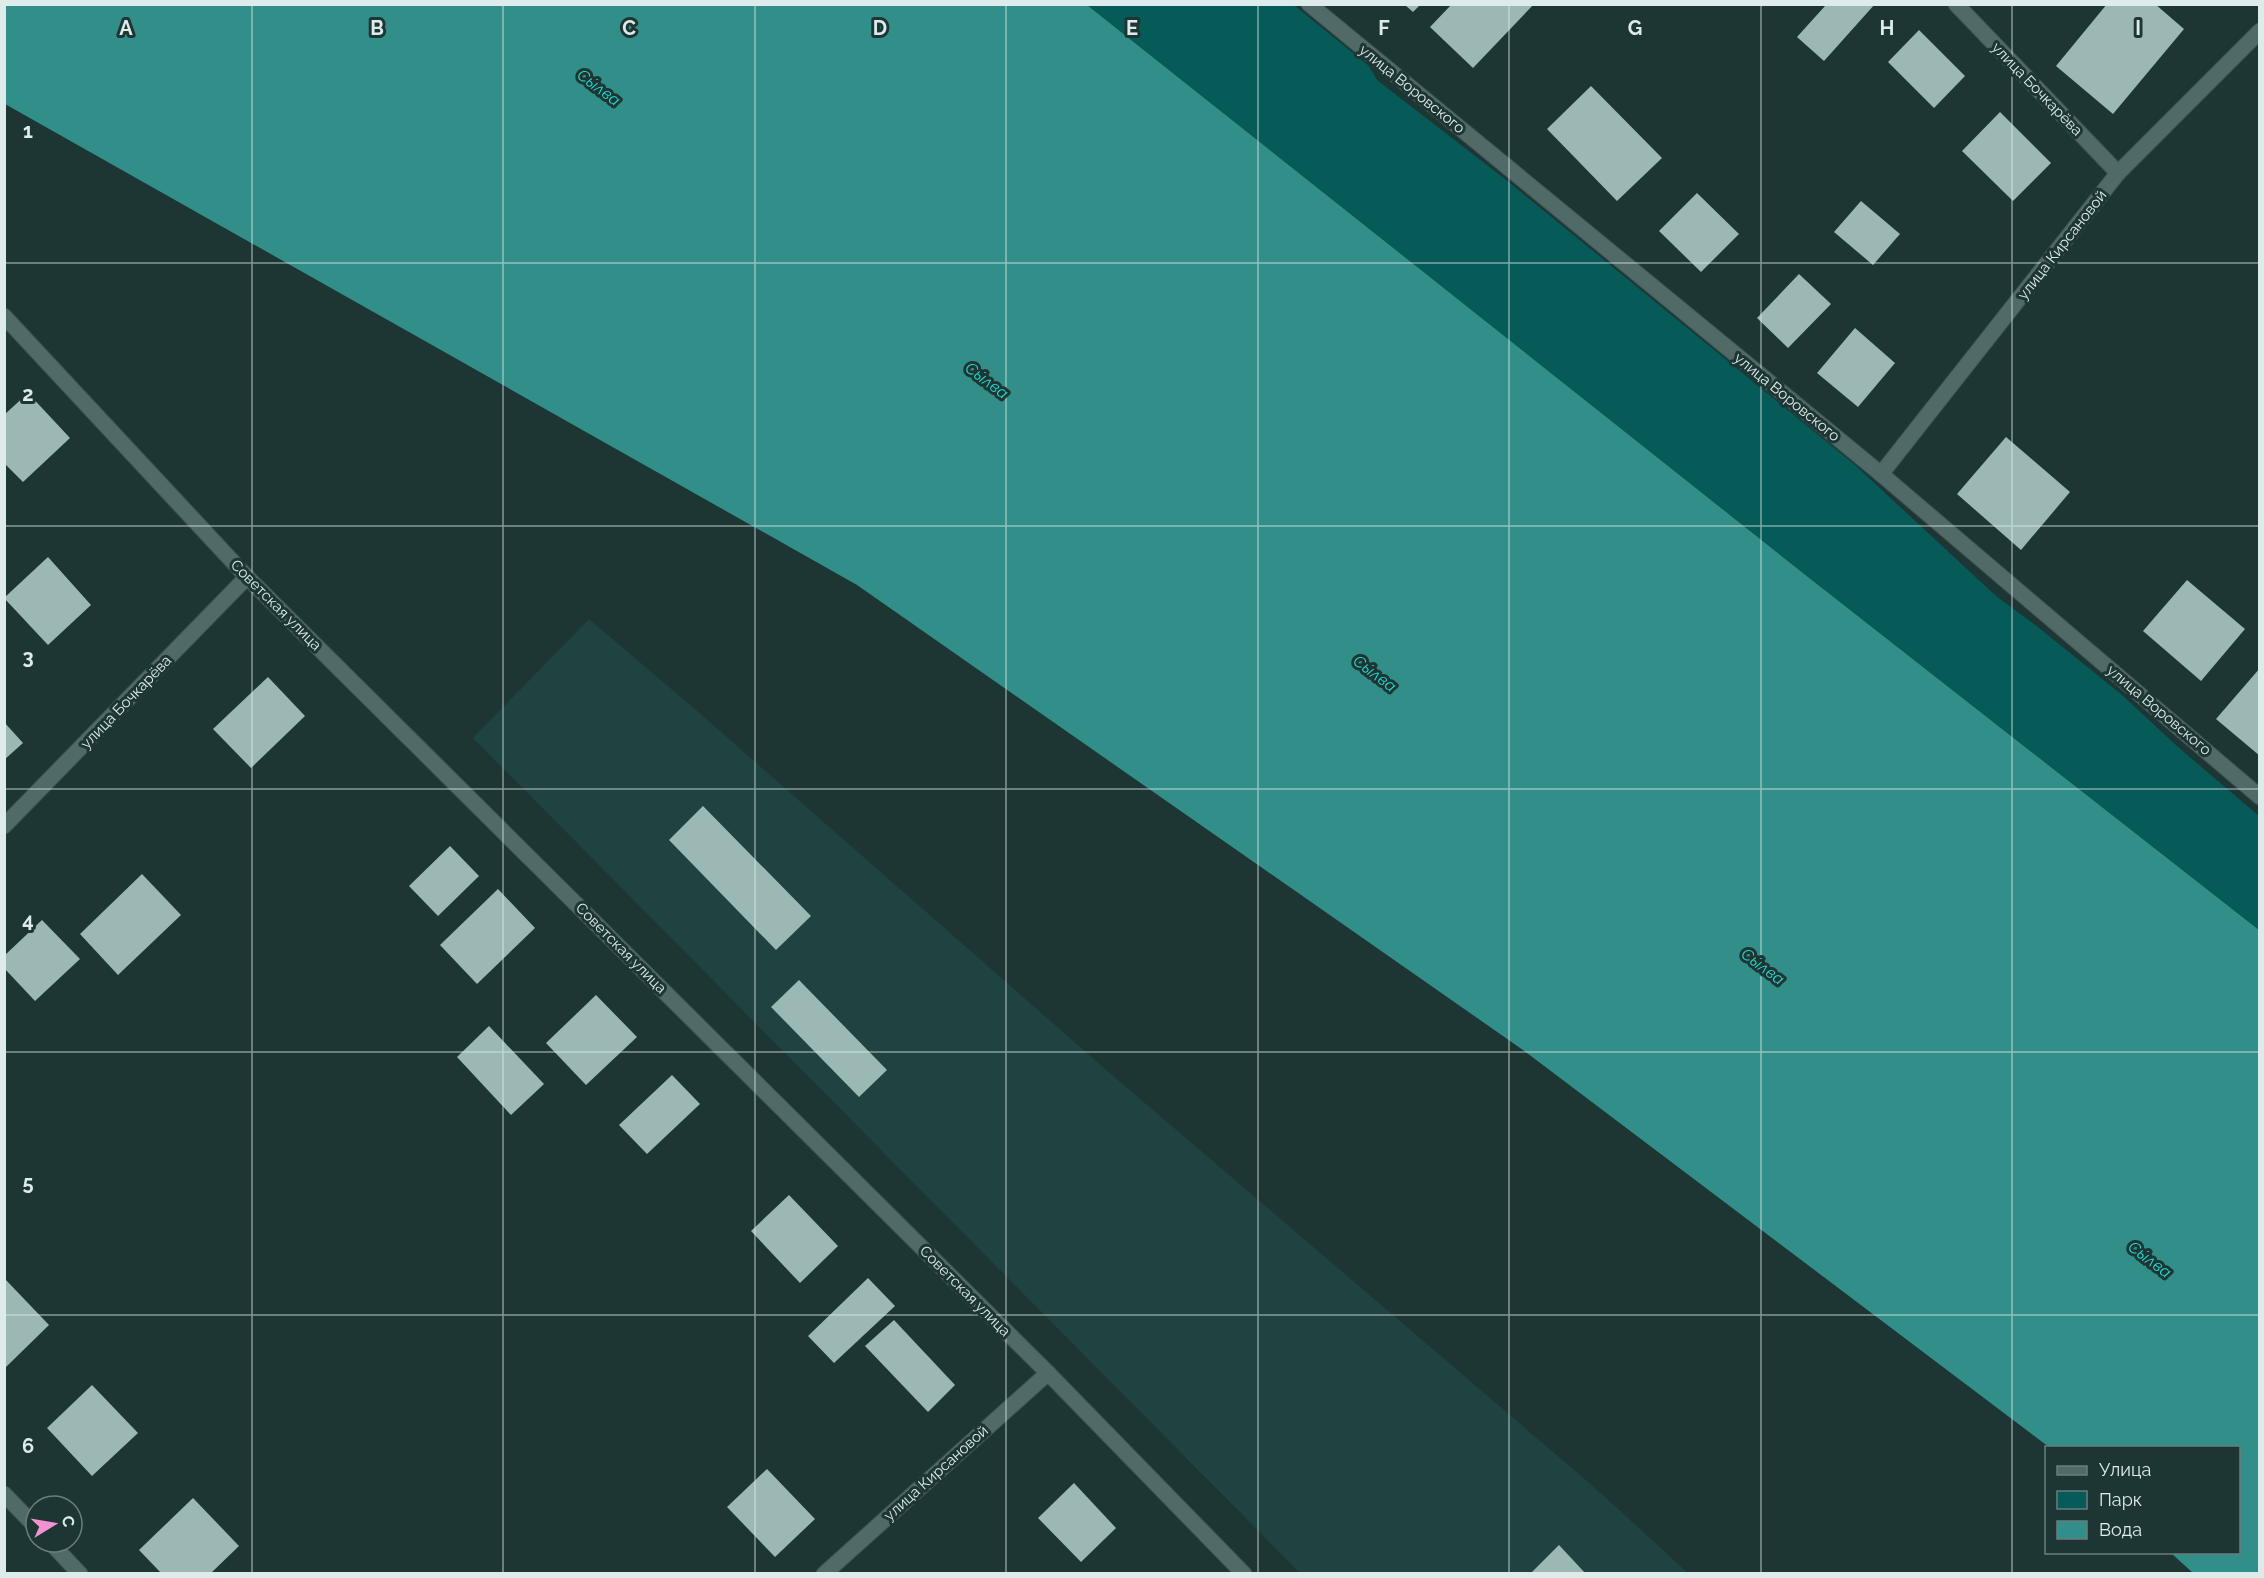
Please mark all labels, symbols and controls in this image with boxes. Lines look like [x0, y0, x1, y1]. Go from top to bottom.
text: A [119, 16, 133, 40]
text: B [370, 16, 384, 40]
text: C [622, 16, 636, 40]
text: D [873, 16, 887, 40]
text: E [1126, 16, 1138, 40]
text: F [1378, 16, 1390, 40]
text: G [1628, 16, 1642, 40]
text: H [1880, 16, 1894, 40]
text: I [2135, 16, 2141, 40]
street label: улица Бочкарёва [1988, 39, 2086, 139]
street label: улица Воровского [1355, 41, 1469, 137]
water label: Сы́лва [573, 65, 624, 110]
text: 1 [23, 119, 33, 143]
street label: улица Кирсановой [2014, 187, 2110, 303]
street label: улица Воровского [1730, 349, 1844, 445]
water label: Сы́лва [961, 358, 1012, 403]
text: 2 [22, 382, 34, 406]
street label: Советская улица [227, 556, 325, 654]
text: 3 [22, 645, 34, 669]
water label: Сы́лва [1349, 651, 1400, 696]
street label: улица Бочкарёва [77, 652, 175, 752]
street label: улица Воровского [2103, 661, 2215, 759]
street label: Советская улица [572, 899, 670, 997]
text: 4 [22, 908, 34, 932]
water label: Сы́лва [1737, 944, 1788, 989]
text: 5 [22, 1171, 34, 1195]
water label: Сы́лва [2124, 1237, 2175, 1282]
street label: Советская улица [916, 1242, 1014, 1340]
street label: улица Кирсановой [880, 1422, 992, 1524]
text: 6 [22, 1434, 34, 1458]
legend [2045, 1446, 2240, 1554]
text: Улица [2099, 1459, 2151, 1480]
text: Парк [2099, 1489, 2142, 1510]
north arrow [24, 1494, 84, 1554]
text: С [58, 1514, 79, 1528]
text: Вода [2099, 1519, 2142, 1540]

